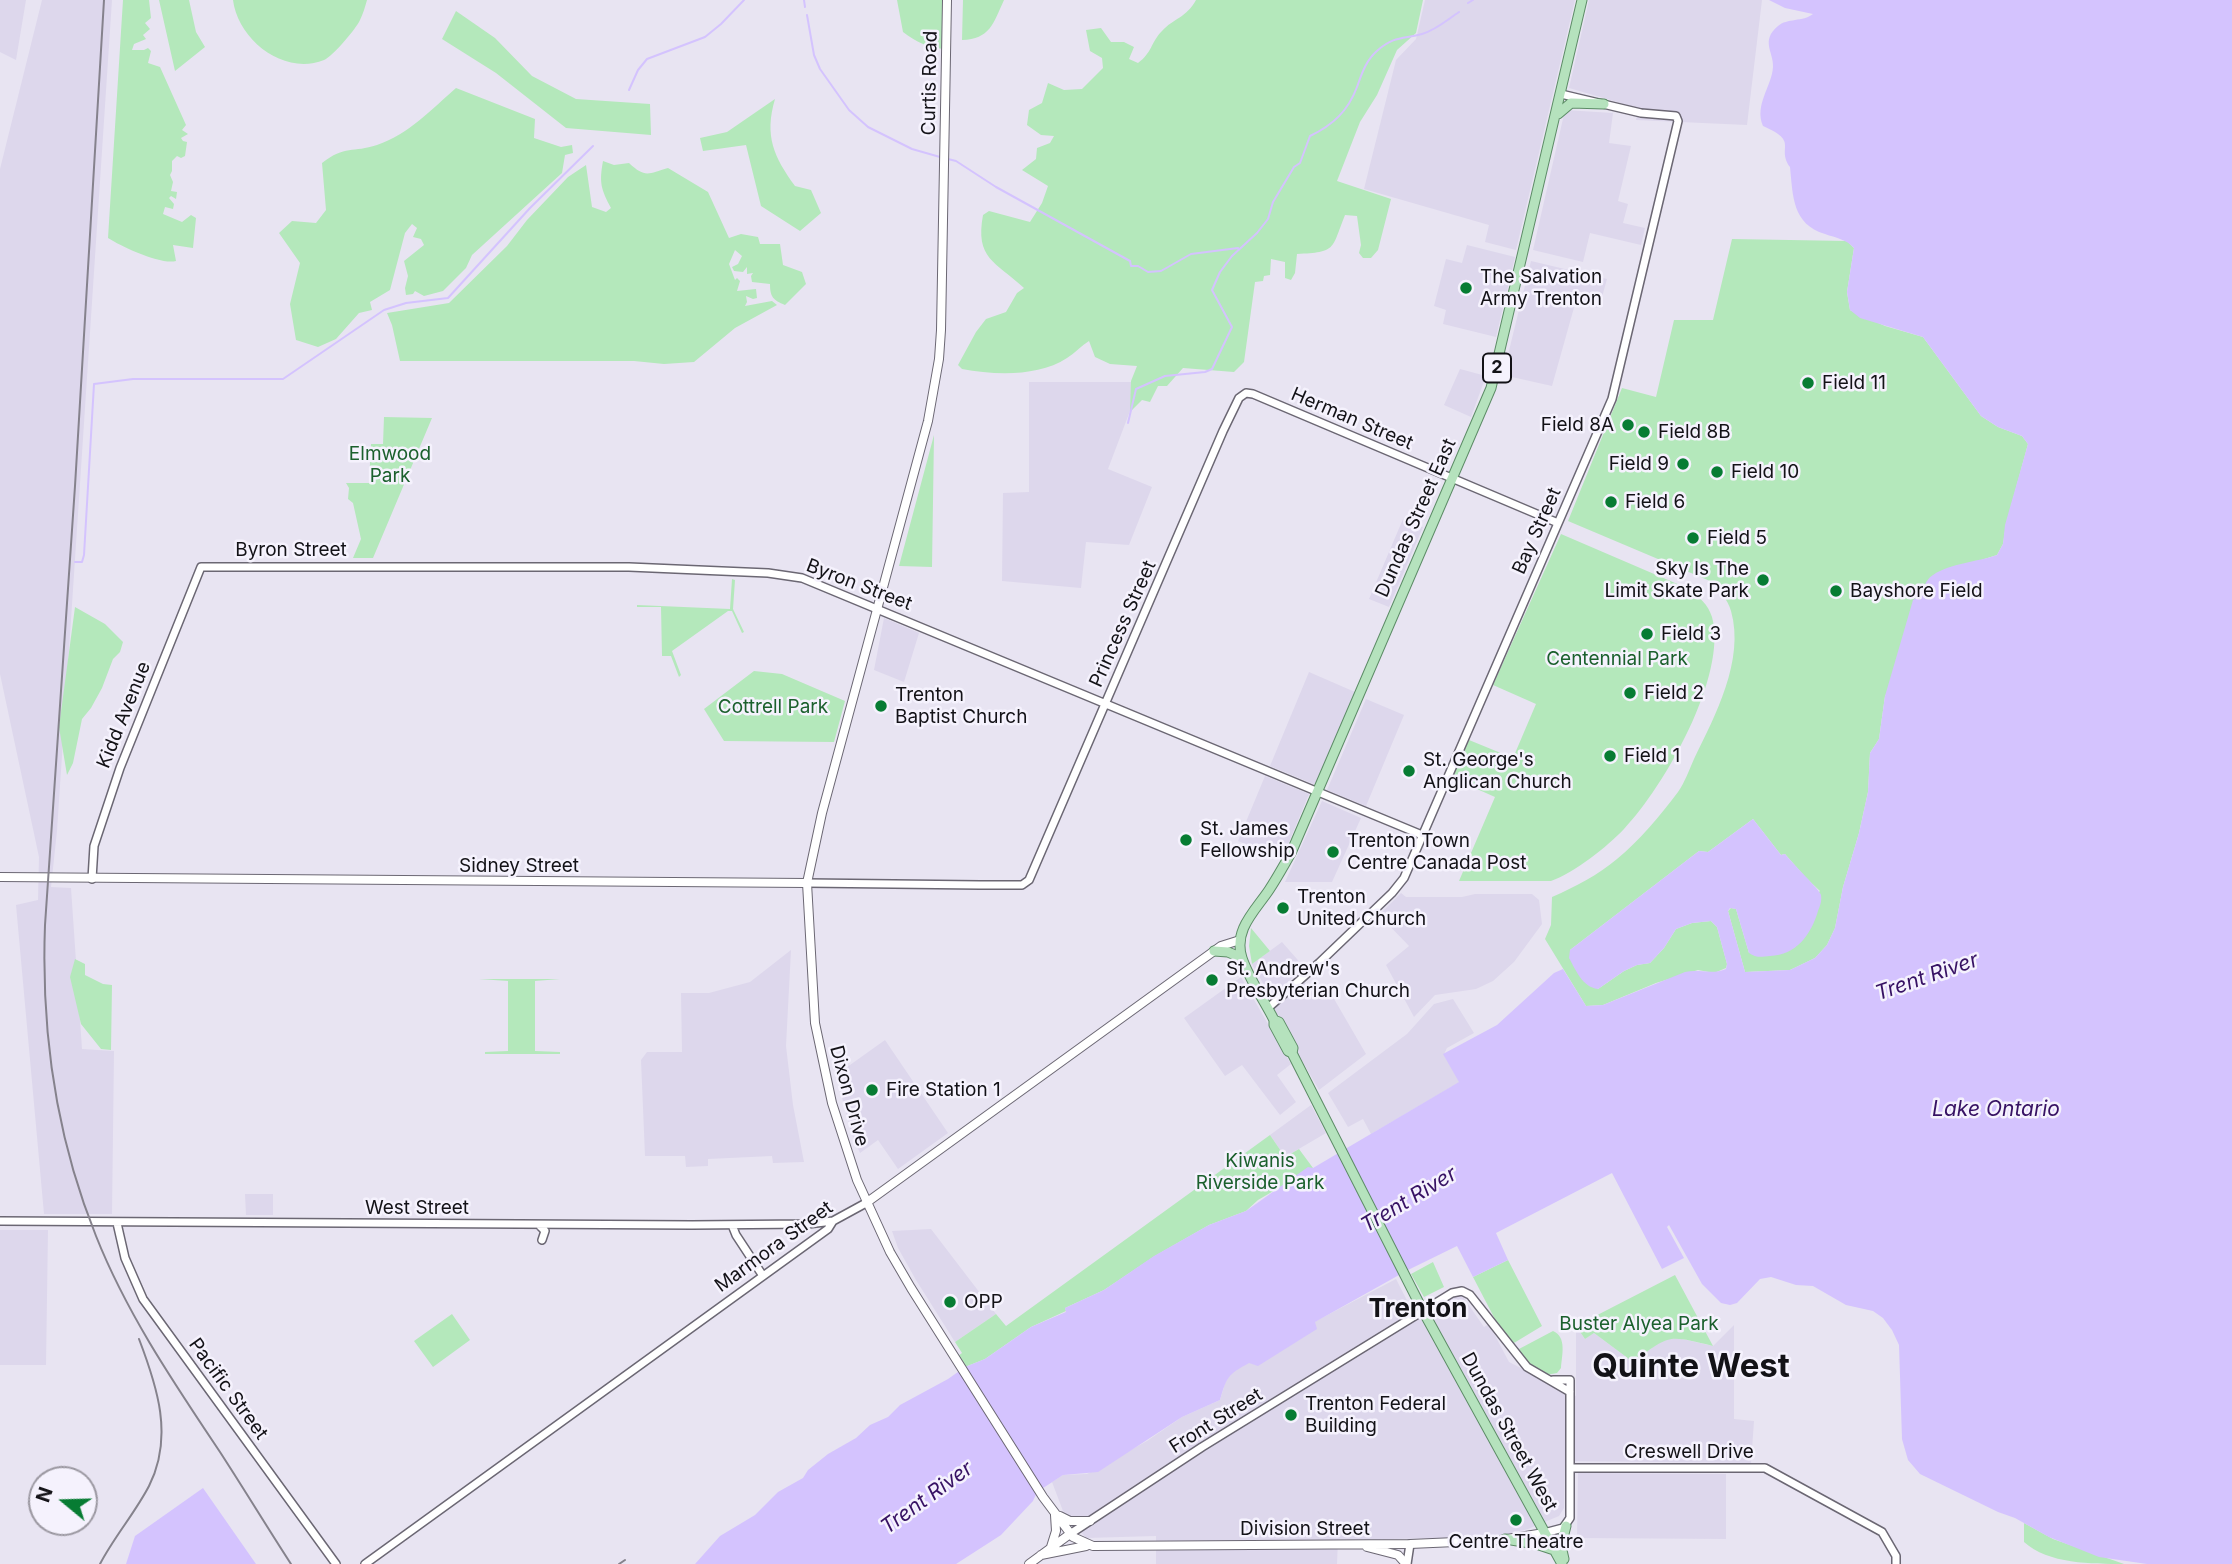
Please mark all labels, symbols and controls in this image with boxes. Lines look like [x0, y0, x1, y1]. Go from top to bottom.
street label: Curtis Road [918, 31, 942, 135]
place label: The Salvation Army Trenton [1480, 266, 1602, 310]
marker: The Salvation Army Trenton [1458, 280, 1474, 296]
road number: 2 [1483, 354, 1511, 382]
place label: Field 11 [1822, 372, 1886, 394]
marker: Field 11 [1800, 375, 1816, 391]
street label: Herman Street [1288, 383, 1416, 455]
place label: Field 8A [1541, 414, 1614, 436]
marker: Field 8A [1620, 417, 1636, 433]
place label: Field 8B [1658, 421, 1731, 443]
marker: Field 8B [1636, 424, 1652, 440]
street label: Dundas Street East [1371, 435, 1461, 601]
park label: Elmwood Park [349, 443, 431, 487]
place label: Field 9 [1609, 453, 1669, 475]
marker: Field 9 [1675, 456, 1691, 472]
place label: Field 10 [1731, 461, 1799, 483]
marker: Field 10 [1709, 464, 1725, 480]
street label: Bay Street [1508, 484, 1566, 578]
place label: Field 6 [1625, 491, 1685, 513]
marker: Field 6 [1603, 494, 1619, 510]
place label: Field 5 [1707, 527, 1767, 549]
marker: Field 5 [1685, 530, 1701, 546]
street label: Byron Street [235, 539, 347, 561]
street label: Byron Street [803, 554, 915, 616]
street label: Princess Street [1085, 557, 1161, 691]
place label: Sky Is The Limit Skate Park [1604, 558, 1749, 602]
marker: Sky Is The Limit Skate Park [1755, 572, 1771, 588]
place label: Bayshore Field [1850, 580, 1983, 602]
marker: Bayshore Field [1828, 583, 1844, 599]
place label: Field 3 [1661, 623, 1721, 645]
marker: Field 3 [1639, 626, 1655, 642]
park label: Centennial Park [1546, 648, 1688, 670]
street label: Kidd Avenue [92, 658, 156, 772]
place label: Field 2 [1644, 682, 1704, 704]
place label: Trenton Baptist Church [895, 684, 1027, 728]
marker: Field 2 [1622, 685, 1638, 701]
park label: Cottrell Park [718, 696, 828, 718]
marker: Trenton Baptist Church [873, 698, 889, 714]
place label: Field 1 [1624, 745, 1680, 767]
marker: Field 1 [1602, 748, 1618, 764]
place label: St. George's Anglican Church [1423, 749, 1572, 793]
marker: St. George's Anglican Church [1401, 763, 1417, 779]
place label: St. James Fellowship [1200, 818, 1295, 862]
place label: Trenton Town Centre Canada Post [1347, 830, 1526, 874]
marker: St. James Fellowship [1178, 832, 1194, 848]
marker: Trenton Town Centre Canada Post [1325, 844, 1341, 860]
street label: Sidney Street [459, 855, 579, 877]
place label: Trenton United Church [1297, 886, 1426, 930]
marker: Trenton United Church [1275, 900, 1291, 916]
water label: Trent River [1872, 948, 1982, 1006]
place label: St. Andrew's Presbyterian Church [1226, 958, 1410, 1002]
marker: St. Andrew's Presbyterian Church [1204, 972, 1220, 988]
street label: Dixon Drive [825, 1043, 873, 1149]
place label: Fire Station 1 [886, 1079, 1001, 1101]
marker: Fire Station 1 [864, 1082, 880, 1098]
water label: Lake Ontario [1932, 1097, 2060, 1123]
park label: Kiwanis Riverside Park [1196, 1150, 1324, 1194]
water label: Trent River [1357, 1162, 1461, 1238]
street label: West Street [365, 1197, 469, 1219]
street label: Marmora Street [711, 1197, 837, 1297]
place label: OPP [964, 1291, 1003, 1313]
district label: Trenton [1369, 1293, 1467, 1325]
marker: OPP [942, 1294, 958, 1310]
park label: Buster Alyea Park [1559, 1313, 1719, 1335]
street label: Pacific Street [184, 1334, 272, 1444]
district label: Quinte West [1592, 1347, 1790, 1387]
street label: Dundas Street West [1456, 1349, 1562, 1515]
street label: Front Street [1165, 1383, 1267, 1459]
place label: Trenton Federal Building [1305, 1393, 1446, 1437]
marker: Trenton Federal Building [1283, 1407, 1299, 1423]
street label: Creswell Drive [1624, 1441, 1754, 1463]
water label: Trent River [876, 1456, 978, 1540]
north arrow [28, 1466, 98, 1536]
text: N [31, 1484, 58, 1505]
marker: Centre Theatre [1508, 1512, 1524, 1528]
street label: Division Street [1240, 1518, 1370, 1540]
place label: Centre Theatre [1448, 1531, 1584, 1553]

